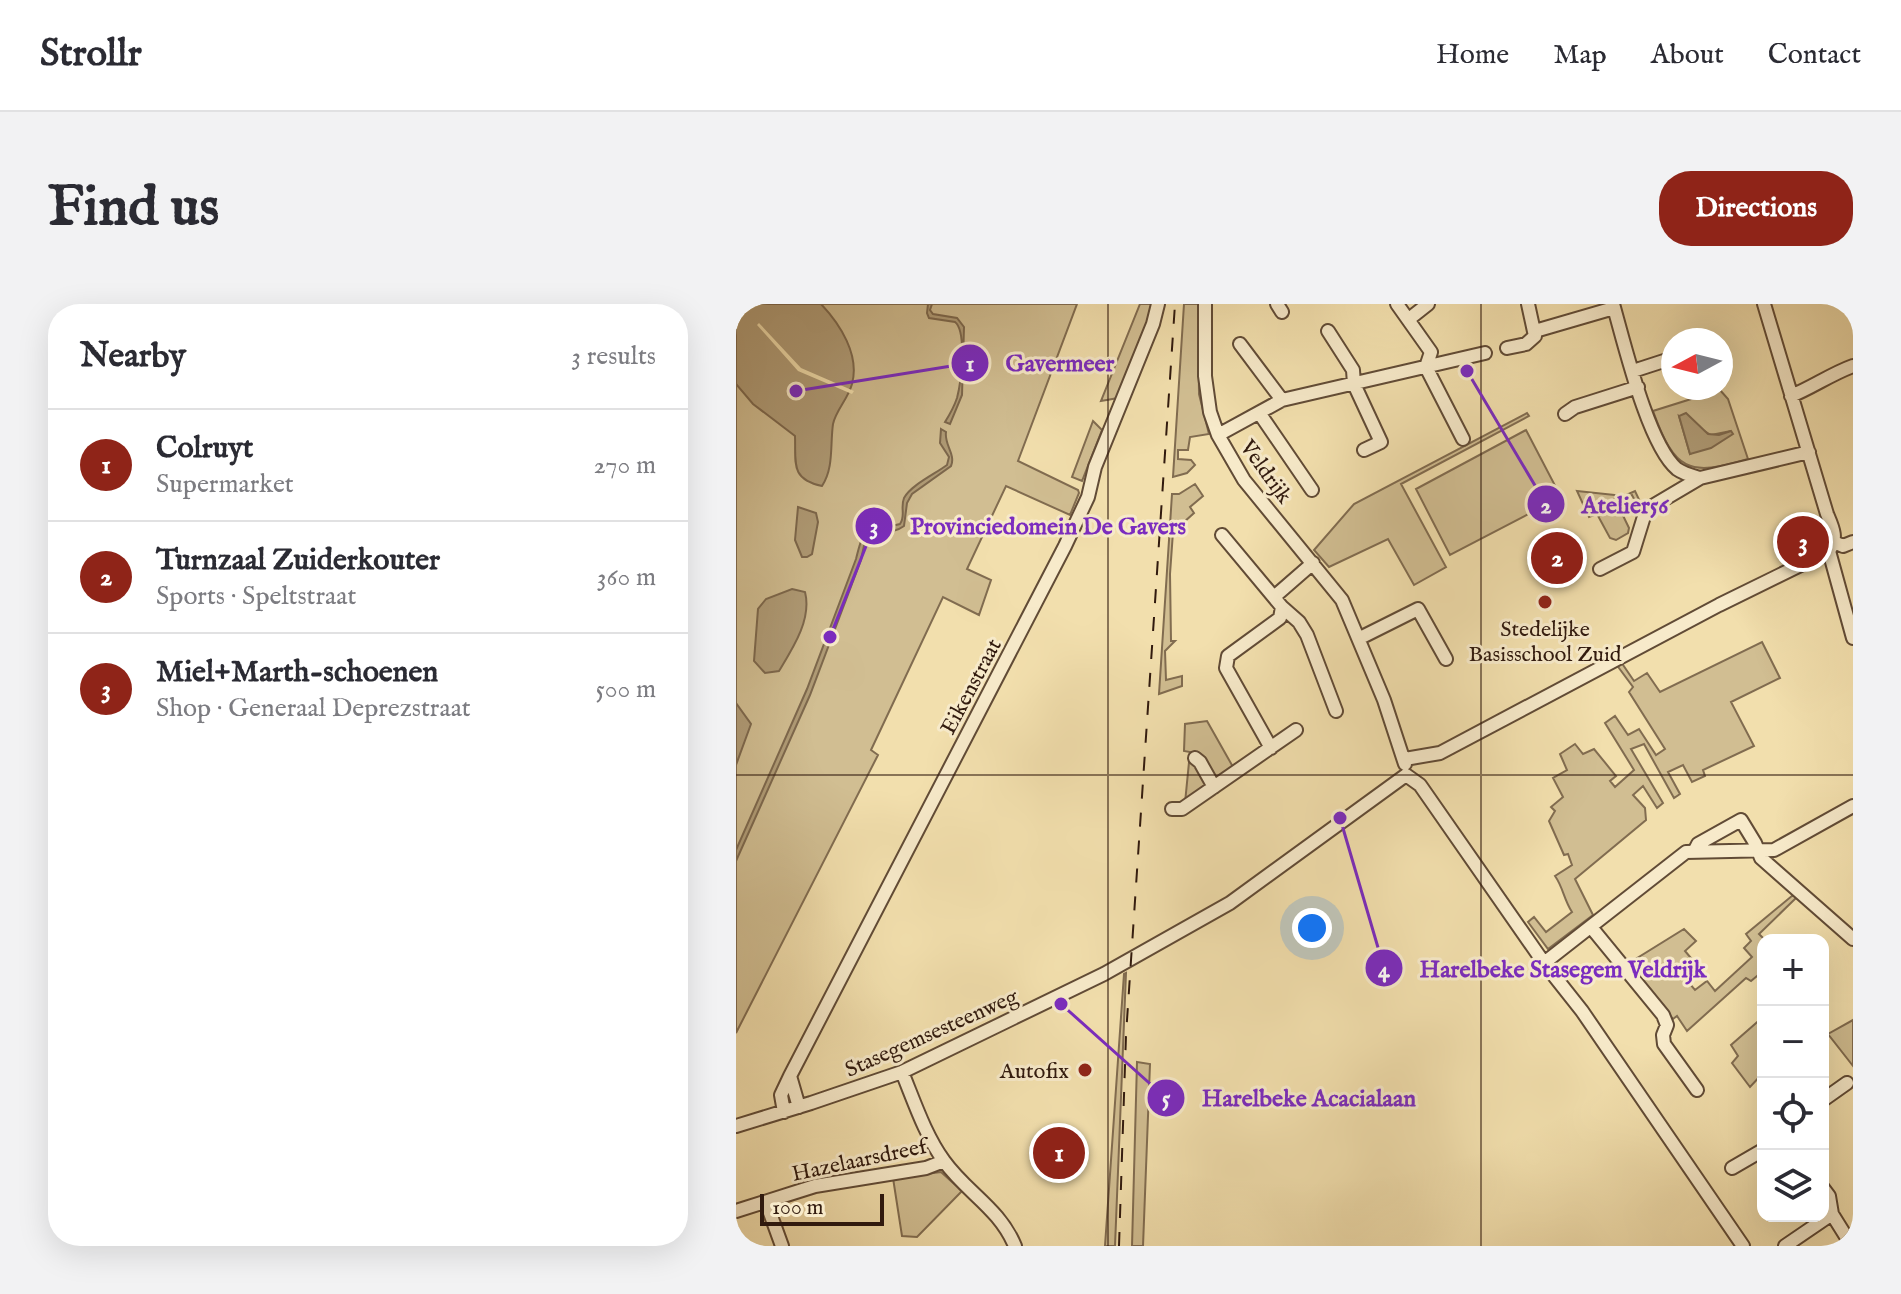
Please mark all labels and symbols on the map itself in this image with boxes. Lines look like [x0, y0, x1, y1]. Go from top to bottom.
north arrow [1661, 328, 1733, 400]
callout: Gavermeer [950, 339, 1131, 387]
text: 1 [966, 349, 975, 380]
text: Gavermeer [1006, 349, 1115, 380]
street label: Veldrijk [1232, 434, 1298, 510]
callout: Atelier56 [1526, 480, 1685, 528]
text: 2 [1540, 491, 1552, 522]
text: Atelier56 [1581, 491, 1669, 522]
callout: Provinciedomein De Gavers [854, 502, 1202, 550]
text: 3 [870, 512, 878, 543]
text: Provinciedomein De Gavers [910, 512, 1187, 543]
pin: 3 [1777, 512, 1829, 572]
pin: 2 [1531, 528, 1583, 588]
marker: Stedelijke Basisschool Zuid [1536, 593, 1554, 611]
place label: Stedelijke Basisschool Zuid [1468, 616, 1622, 669]
street label: Eikenstraat [935, 634, 1009, 740]
your location [1292, 908, 1332, 948]
callout: Harelbeke Stasegem Veldrijk [1364, 944, 1723, 992]
text: 4 [1378, 955, 1391, 986]
text: Harelbeke Stasegem Veldrijk [1420, 955, 1708, 986]
street label: Stasegemsesteenweg [841, 983, 1024, 1085]
place label: Autofix [999, 1058, 1069, 1086]
marker: Autofix [1076, 1061, 1094, 1079]
callout: Harelbeke Acacialaan [1146, 1074, 1432, 1122]
text: 5 [1162, 1084, 1171, 1115]
text: Harelbeke Acacialaan [1202, 1084, 1416, 1115]
pin: 1 [1033, 1123, 1085, 1183]
street label: Hazelaarsdreef [789, 1132, 934, 1189]
scale bar [760, 1190, 884, 1226]

